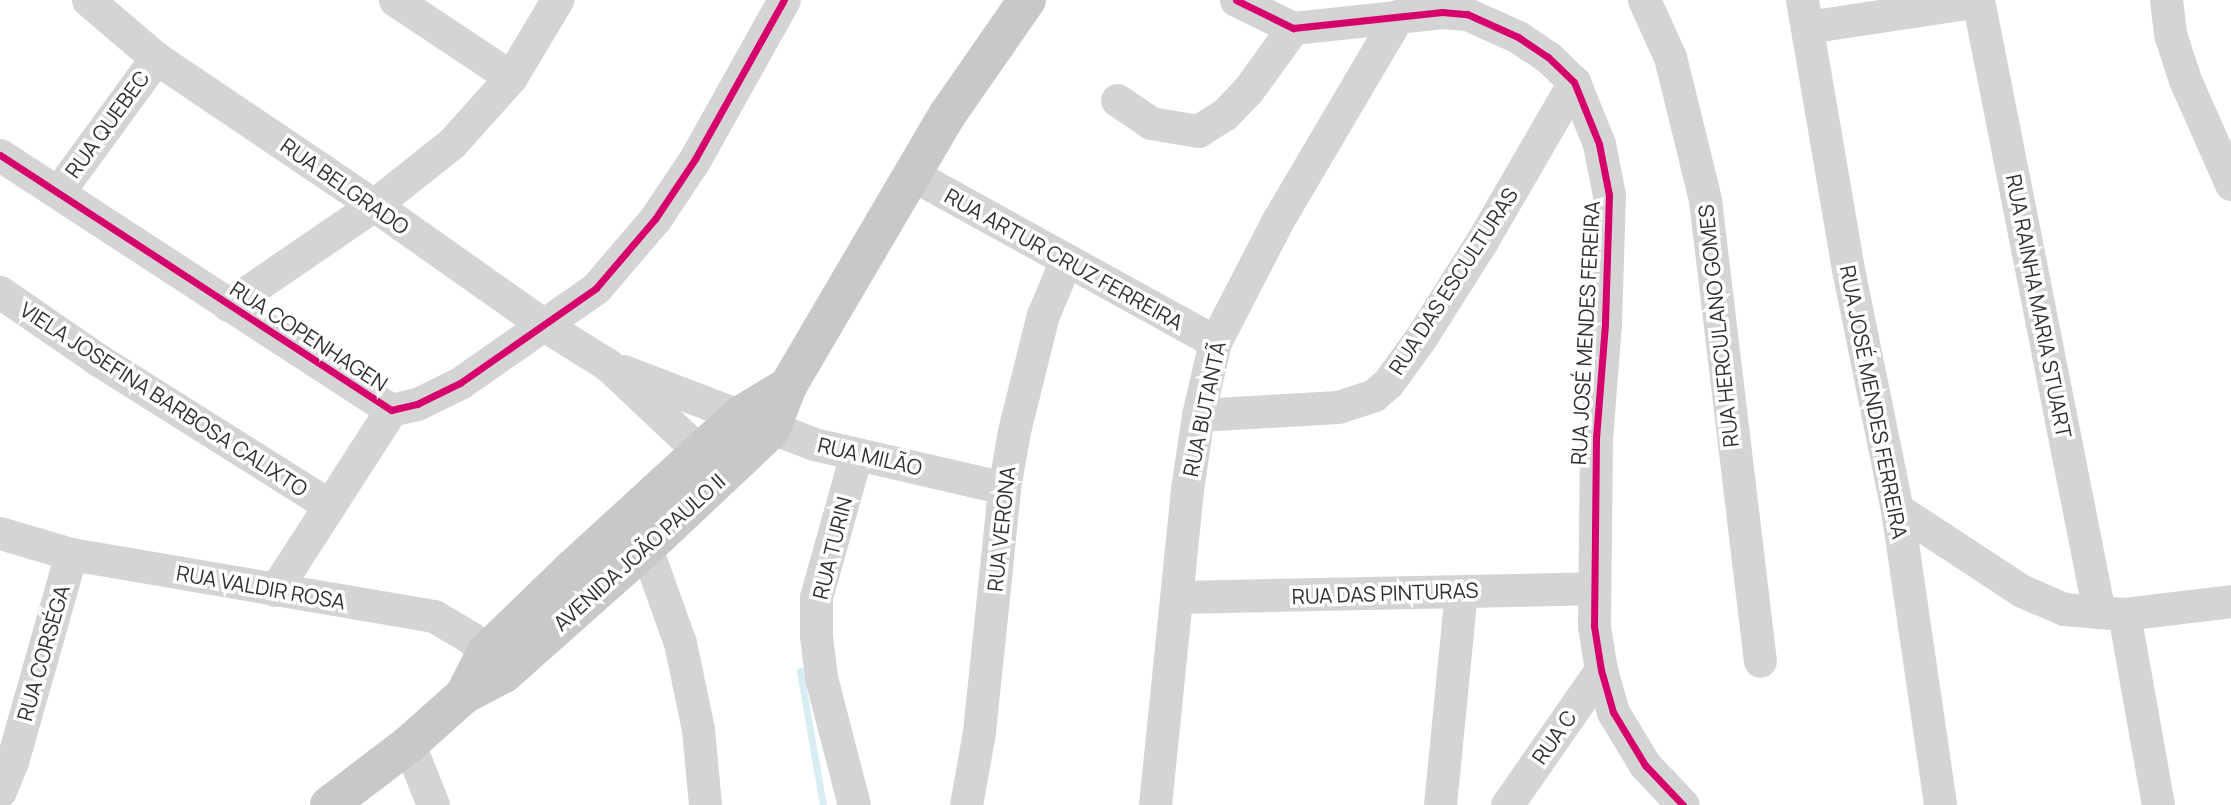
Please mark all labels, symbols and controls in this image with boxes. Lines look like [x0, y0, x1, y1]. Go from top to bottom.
street label: RUA QUEBEC [60, 66, 154, 182]
street label: RUA BELGRADO [276, 132, 414, 240]
street label: RUA RAINHA MARIA STUART [2001, 172, 2077, 440]
street label: RUA ARTUR CRUZ FERREIRA [940, 183, 1188, 335]
street label: RUA DAS ESCULTURAS [1383, 183, 1523, 379]
street label: RUA JOSÉ MENDES FEREIRA [1565, 200, 1605, 466]
street label: RUA HERCULANO GOMES [1693, 203, 1743, 449]
street label: RUA JOSÉ MENDES FERREIRA [1835, 263, 1913, 541]
street label: RUA COPENHAGEN [226, 276, 392, 396]
street label: VIELA JOSEFINA BARBOSA CALIXTO [16, 296, 312, 502]
street label: RUA BUTANTÃ [1177, 339, 1231, 479]
street label: RUA MILÃO [815, 432, 925, 480]
street label: RUA VERONA [982, 465, 1020, 593]
street label: AVENIDA JOÃO PAULO II [548, 468, 730, 636]
street label: RUA TURIN [807, 494, 857, 602]
street label: RUA VALDIR ROSA [175, 560, 347, 614]
street label: RUA DAS PINTURAS [1291, 577, 1479, 609]
street label: RUA CORSÉGA [12, 582, 74, 724]
street label: RUA C [1527, 705, 1581, 769]

